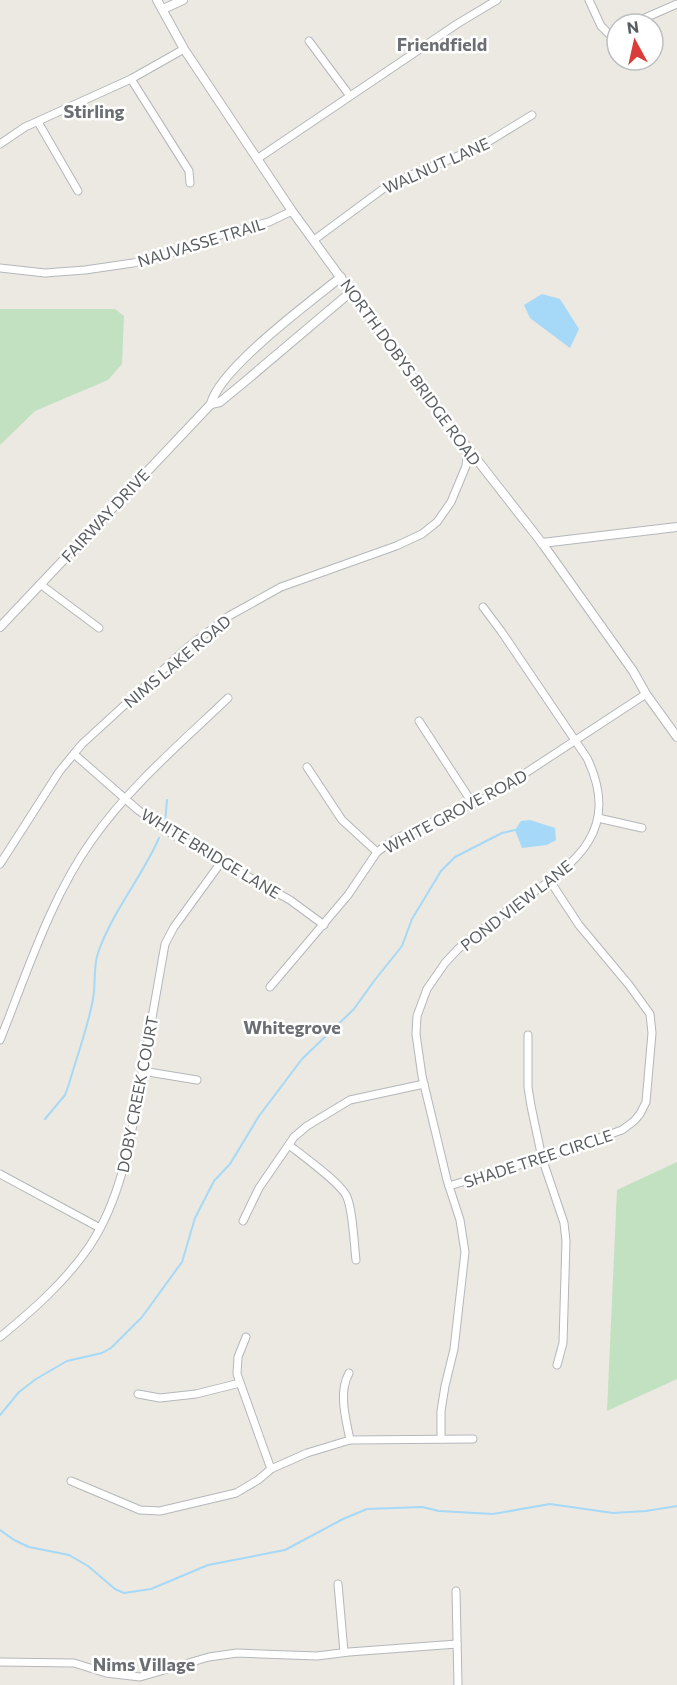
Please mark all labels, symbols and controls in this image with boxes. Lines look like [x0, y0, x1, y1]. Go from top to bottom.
north arrow [605, 12, 665, 72]
text: N [626, 16, 640, 37]
district label: Friendfield [397, 33, 487, 55]
district label: Stirling [64, 100, 125, 122]
street label: WALNUT LANE [380, 133, 492, 197]
street label: NAUVASSE TRAIL [135, 214, 267, 270]
street label: NORTH DOBYS BRIDGE ROAD [337, 275, 485, 469]
street label: FAIRWAY DRIVE [57, 465, 153, 565]
street label: NIMS LAKE ROAD [120, 611, 234, 711]
street label: WHITE GROVE ROAD [380, 765, 530, 857]
street label: WHITE BRIDGE LANE [138, 804, 284, 902]
street label: POND VIEW LANE [457, 856, 575, 954]
street label: DOBY CREEK COURT [112, 1014, 162, 1174]
district label: Whitegrove [243, 1016, 341, 1038]
street label: SHADE TREE CIRCLE [461, 1125, 615, 1191]
district label: Nims Village [93, 1653, 195, 1675]

